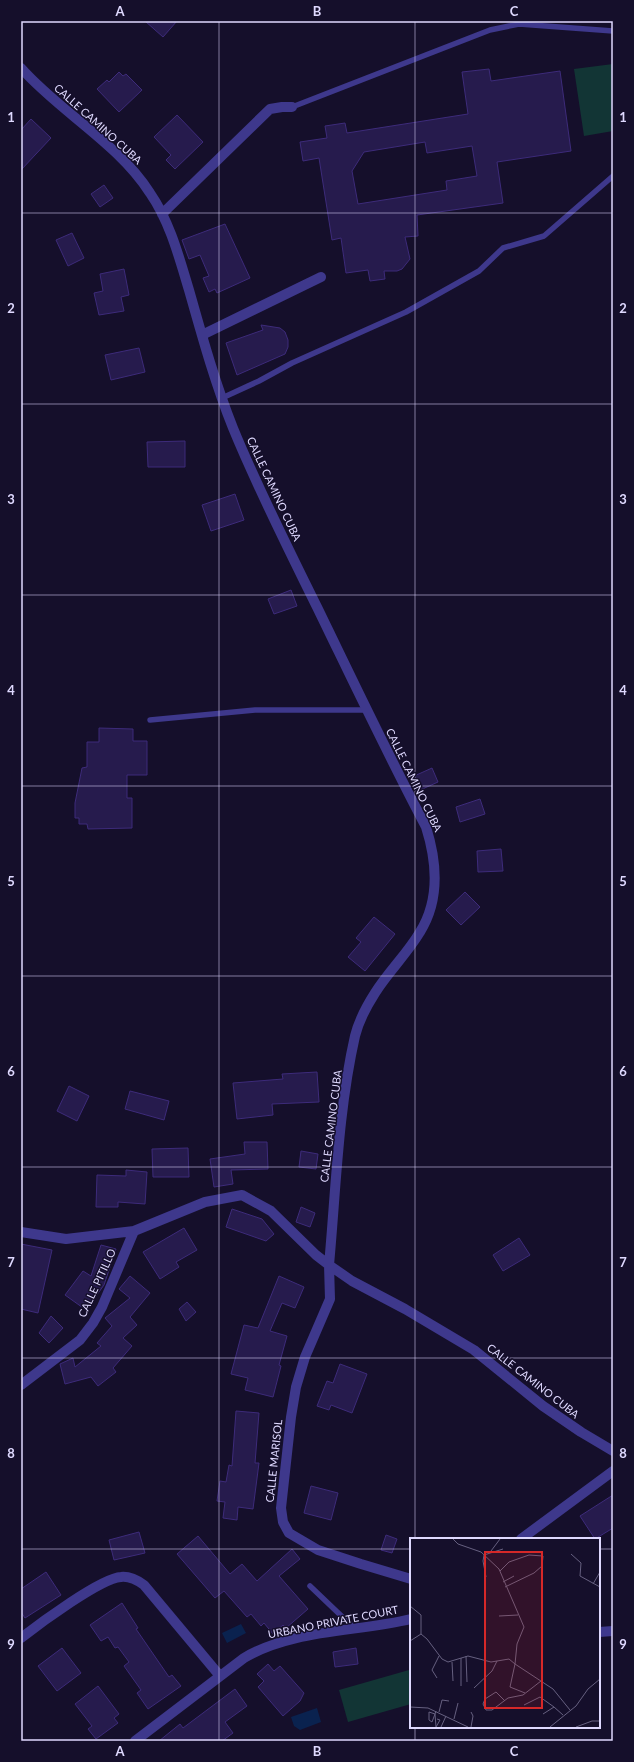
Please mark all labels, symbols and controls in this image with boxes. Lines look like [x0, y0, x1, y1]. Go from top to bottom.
text: A [114, 3, 125, 19]
text: B [313, 3, 322, 19]
text: C [510, 3, 519, 19]
street label: CALLE CAMINO CUBA [52, 81, 145, 167]
text: 1 [7, 109, 15, 125]
text: 1 [619, 109, 627, 125]
text: 2 [7, 300, 15, 316]
text: 2 [619, 300, 627, 316]
street label: CALLE CAMINO CUBA [245, 435, 305, 543]
text: 3 [7, 491, 15, 507]
text: 3 [619, 491, 627, 507]
text: 4 [7, 682, 15, 698]
text: 4 [619, 682, 627, 698]
street label: CALLE CAMINO CUBA [384, 726, 445, 834]
text: 5 [7, 873, 15, 889]
text: 5 [619, 873, 627, 889]
text: 6 [7, 1063, 15, 1079]
text: 6 [619, 1063, 627, 1079]
street label: CALLE CAMINO CUBA [317, 1068, 344, 1183]
street label: CALLE PITILLO [75, 1246, 118, 1319]
text: 7 [7, 1254, 15, 1270]
text: 7 [619, 1254, 627, 1270]
street label: CALLE CAMINO CUBA [485, 1341, 582, 1421]
street label: CALLE MARISOL [263, 1418, 284, 1503]
text: 8 [7, 1445, 15, 1461]
text: 8 [619, 1445, 627, 1461]
inset map [410, 1538, 600, 1728]
street label: URBANO PRIVATE COURT [267, 1602, 400, 1641]
text: 9 [7, 1636, 15, 1652]
text: 9 [619, 1636, 627, 1652]
text: A [114, 1743, 125, 1759]
text: B [313, 1743, 322, 1759]
text: C [510, 1743, 519, 1759]

